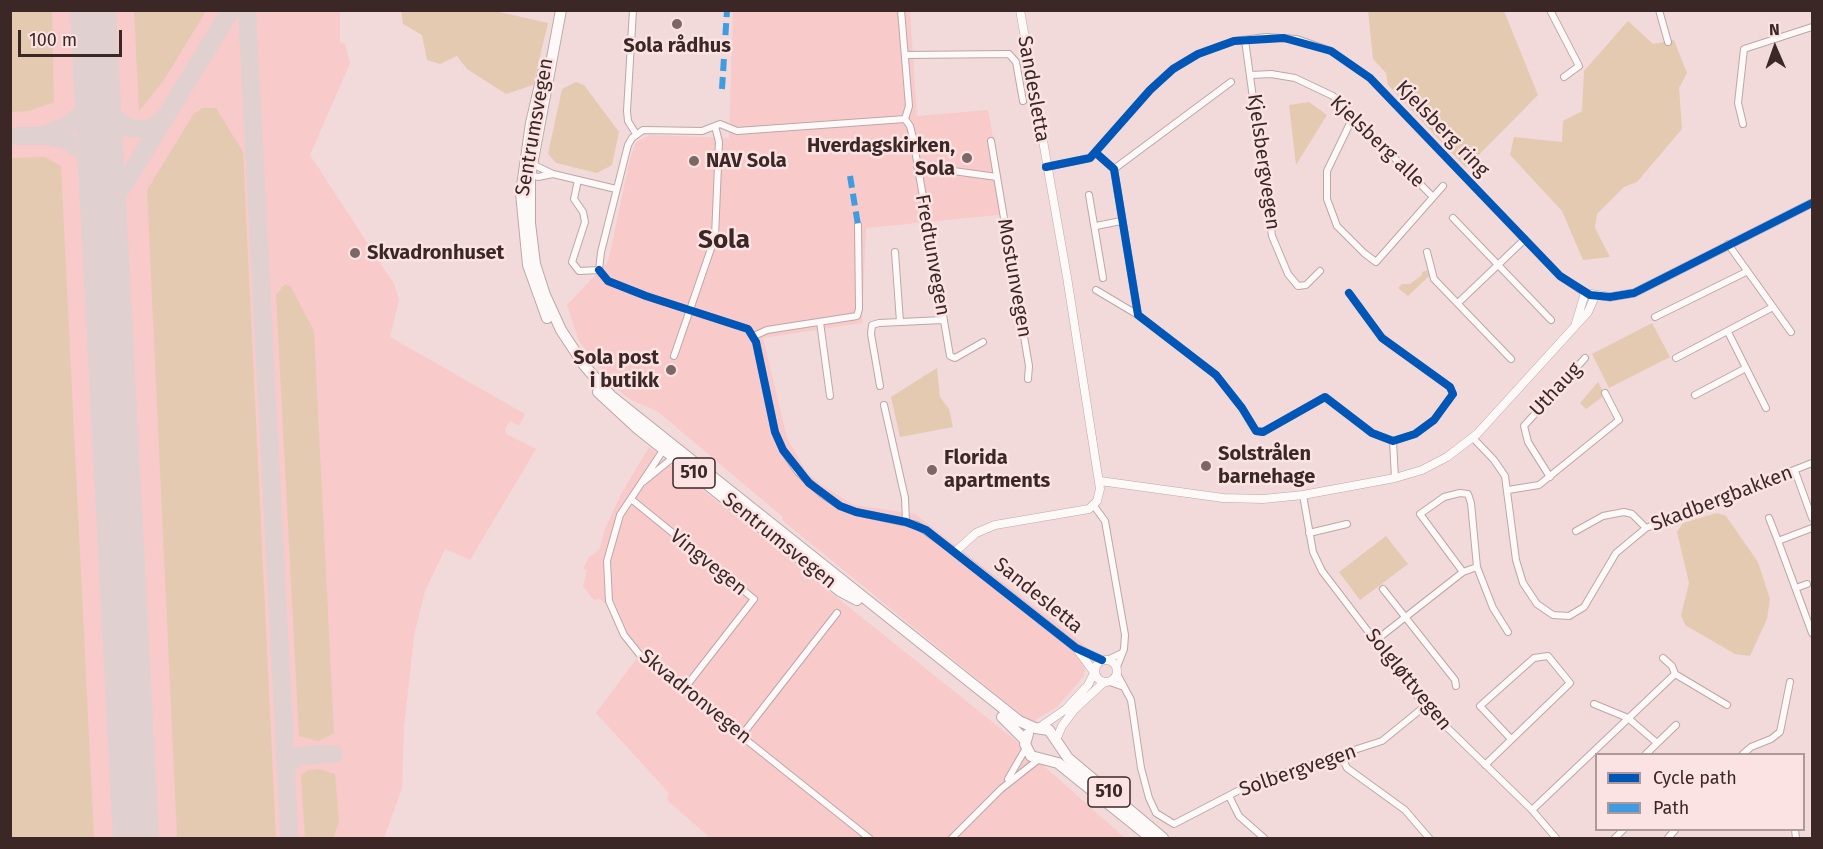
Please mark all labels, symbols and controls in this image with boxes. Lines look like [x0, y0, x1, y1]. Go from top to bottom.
marker: Sola rådhus [670, 17, 684, 31]
scale bar [21, 18, 124, 56]
north arrow [1745, 18, 1805, 78]
text: N [1769, 20, 1780, 39]
text: 100 m [29, 29, 77, 51]
place label: Sola rådhus [623, 34, 731, 58]
street label: Sandesletta [1012, 34, 1054, 144]
street label: Sentrumsvegen [511, 56, 559, 198]
street label: Kjelsberg ring [1390, 76, 1494, 182]
street label: Kjelsberg alle [1325, 91, 1429, 193]
street label: Kjelsbergvegen [1242, 92, 1284, 232]
place label: Hverdagskirken, Sola [807, 134, 955, 181]
place label: NAV Sola [706, 149, 787, 173]
marker: Hverdagskirken, Sola [960, 151, 974, 165]
marker: NAV Sola [687, 154, 701, 168]
street label: Fredtunvegen [910, 192, 954, 318]
street label: Mostunvegen [992, 217, 1036, 339]
district label: Sola [698, 225, 750, 257]
place label: Skvadronhuset [367, 241, 504, 265]
marker: Skvadronhuset [348, 246, 362, 260]
place label: Sola post i butikk [573, 346, 659, 393]
street label: Uthaug [1525, 358, 1587, 422]
marker: Sola post i butikk [664, 363, 678, 377]
place label: Solstrålen barnehage [1218, 442, 1315, 489]
place label: Florida apartments [944, 446, 1050, 493]
road number: 510 [673, 458, 715, 488]
marker: Solstrålen barnehage [1199, 459, 1213, 473]
street label: Skadbergbakken [1648, 461, 1796, 537]
marker: Florida apartments [925, 463, 939, 477]
street label: Sentrumsvegen [717, 488, 841, 594]
street label: Vingvegen [665, 525, 751, 601]
street label: Sandesletta [989, 553, 1087, 639]
street label: Solgløttvegen [1360, 624, 1456, 736]
street label: Skvadronvegen [634, 644, 756, 750]
street label: Solbergvegen [1236, 740, 1360, 802]
legend [1595, 753, 1805, 831]
text: Cycle path [1653, 767, 1737, 789]
road number: 510 [1088, 777, 1130, 807]
text: Path [1653, 797, 1689, 819]

